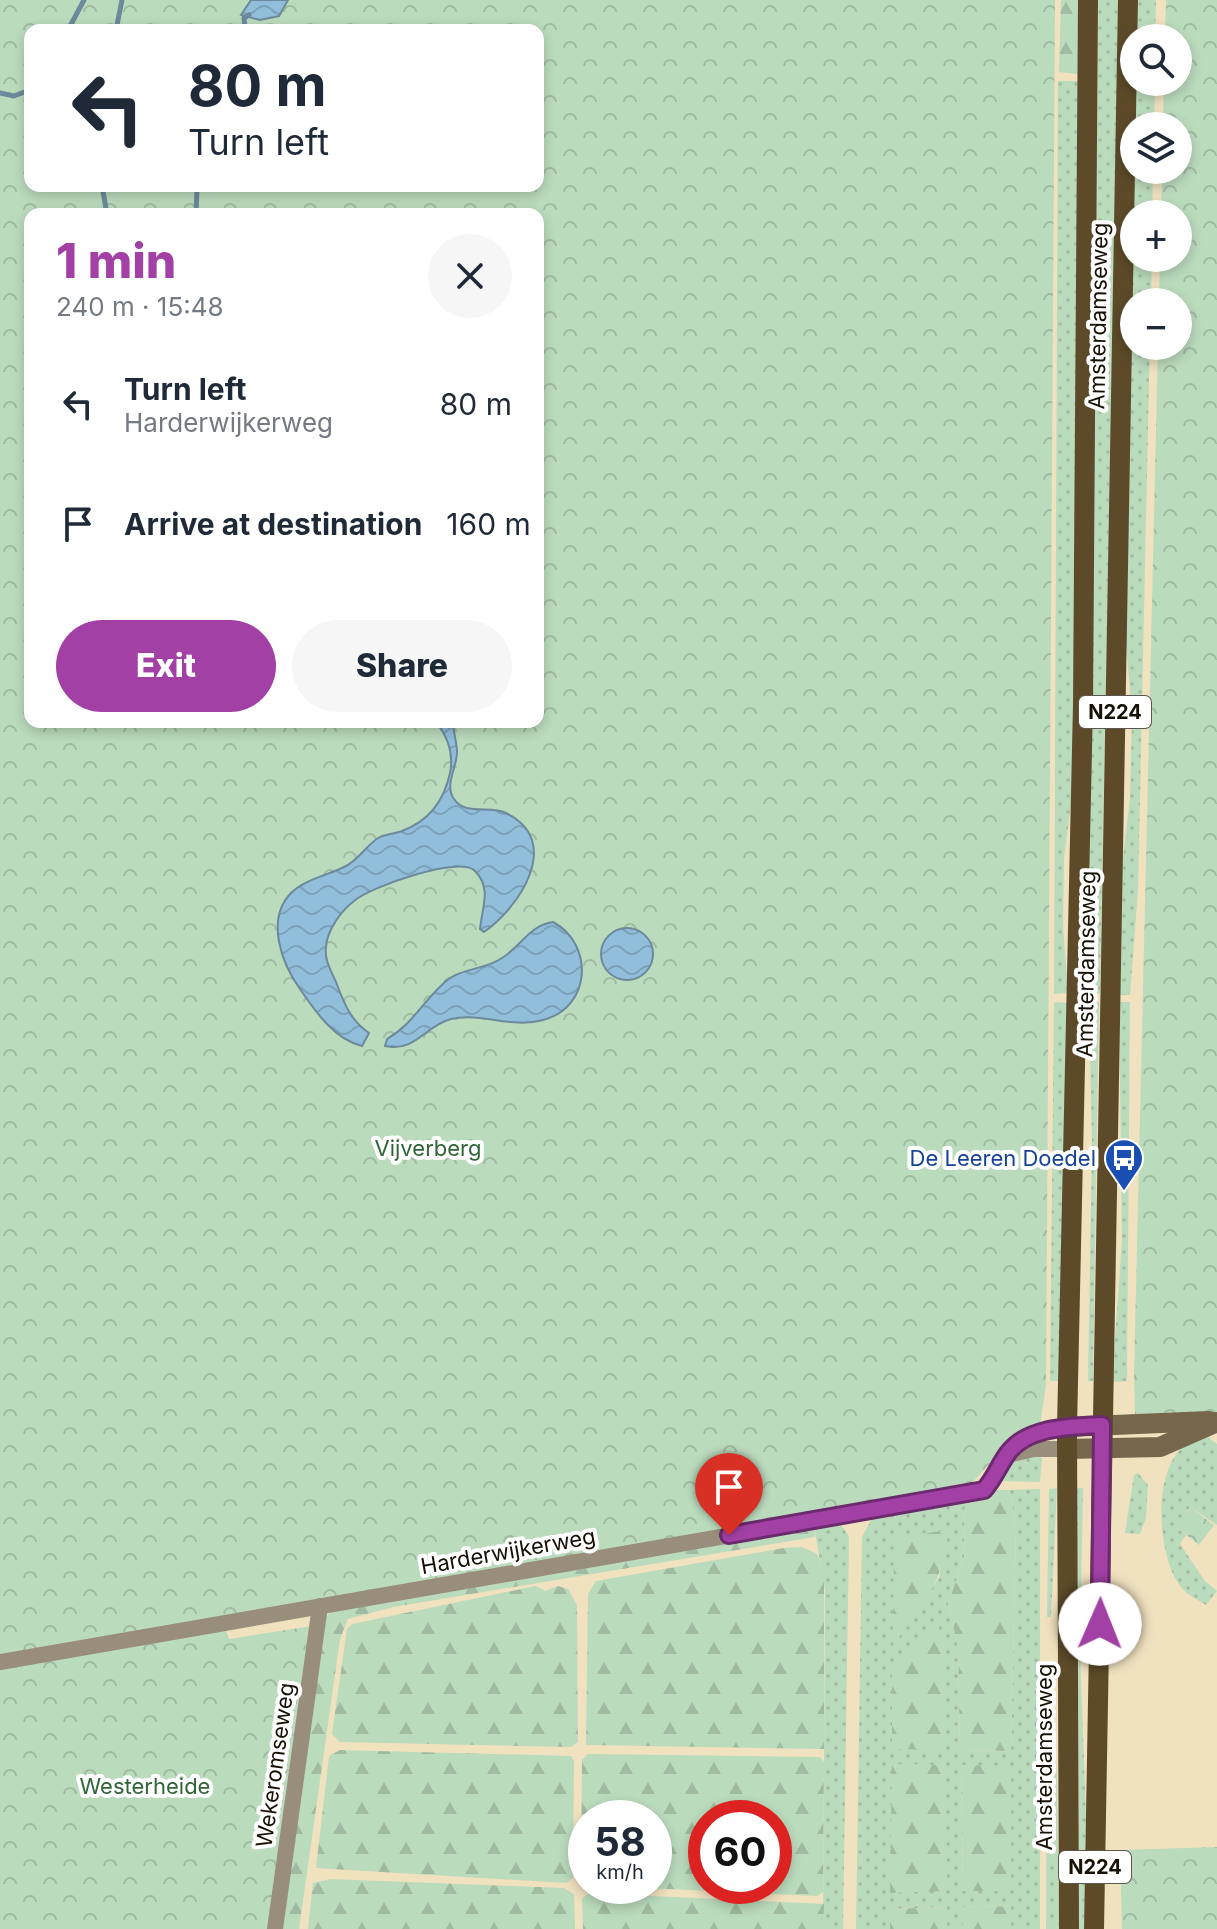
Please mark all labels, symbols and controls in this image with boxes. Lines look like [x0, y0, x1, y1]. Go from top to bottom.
map controls [1120, 24, 1192, 360]
button: search [1120, 24, 1192, 96]
text: 80 m [188, 52, 327, 120]
icon: left [56, 56, 160, 160]
button: layers [1120, 112, 1192, 184]
text: Turn left [188, 120, 329, 164]
button: + [1120, 200, 1192, 272]
street label: Amsterdamseweg [1083, 222, 1113, 410]
text: 1 min [56, 231, 176, 290]
button: close [428, 234, 512, 318]
button: − [1120, 288, 1192, 360]
text: 240 m · 15:48 [56, 291, 224, 322]
text: Turn left [124, 371, 246, 407]
icon: left [56, 382, 100, 426]
text: 80 m [440, 386, 512, 422]
text: Harderwijkerweg [124, 407, 333, 438]
icon: arrive [56, 502, 100, 546]
text: Arrive at destination [124, 506, 422, 542]
text: 160 m [446, 506, 531, 542]
button: Exit [56, 620, 276, 712]
button: Share [292, 620, 512, 712]
road number: N224 [1079, 696, 1151, 728]
street label: Amsterdamseweg [1071, 870, 1101, 1058]
park label: Vijverberg [375, 1135, 481, 1161]
bus stop icon: De Leeren Doedel [1103, 1137, 1145, 1192]
place label: De Leeren Doedel [910, 1145, 1096, 1171]
pin [695, 1453, 763, 1535]
icon: arrive [707, 1465, 751, 1509]
street label: Harderwijkerweg [419, 1523, 597, 1579]
position arrow [1058, 1582, 1142, 1666]
street label: Amsterdamseweg [1031, 1664, 1057, 1850]
street label: Wekeromseweg [251, 1681, 299, 1849]
park label: Westerheide [80, 1773, 210, 1799]
speed limit sign: 60 [688, 1800, 792, 1904]
text: 58 [594, 1817, 646, 1866]
road number: N224 [1059, 1851, 1131, 1883]
text: km/h [596, 1860, 644, 1884]

